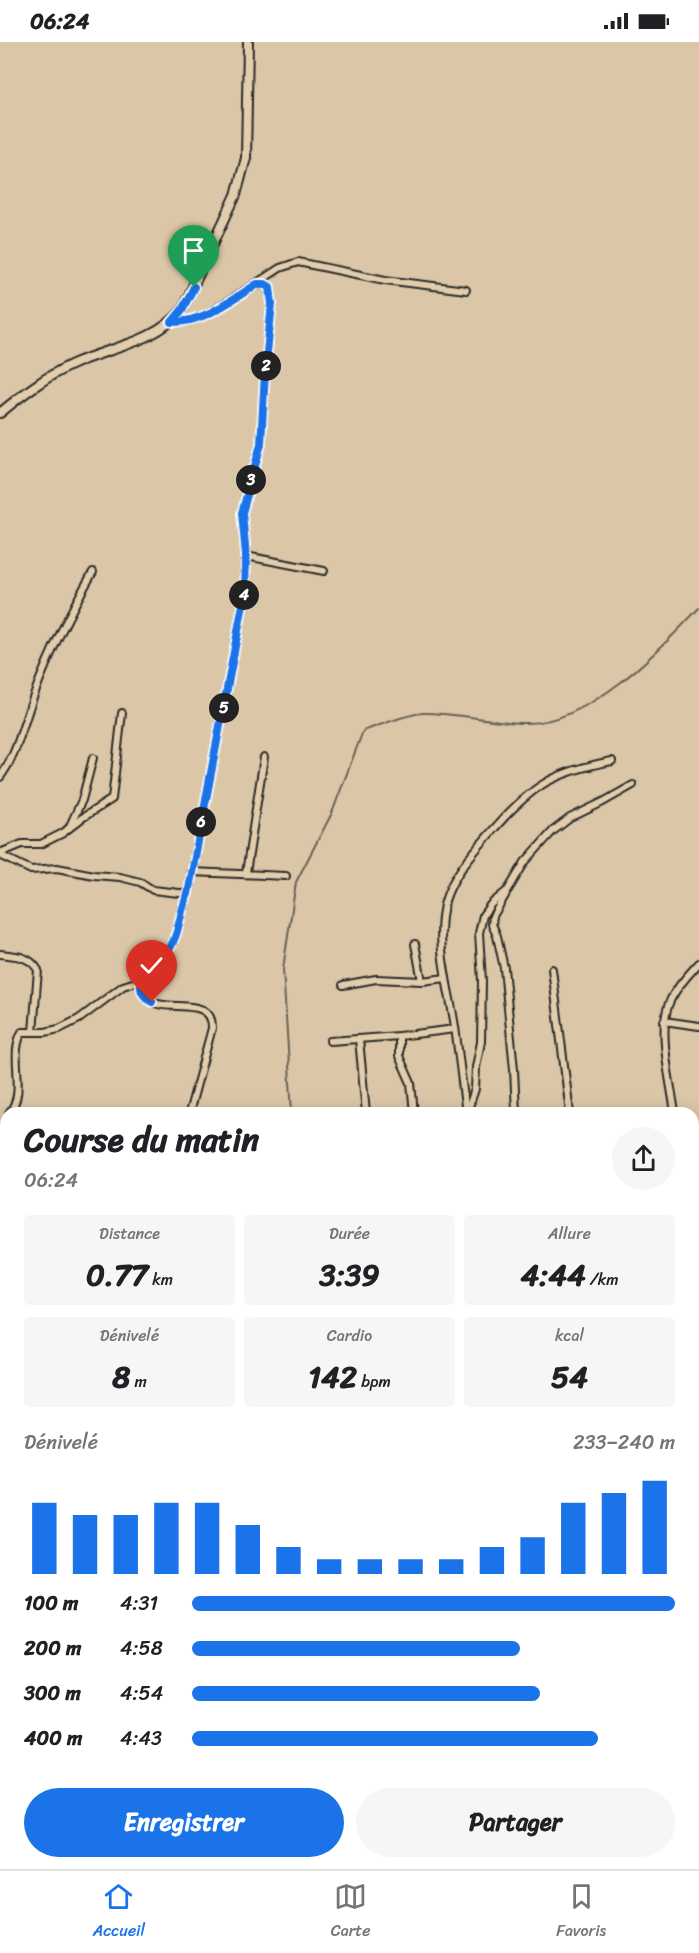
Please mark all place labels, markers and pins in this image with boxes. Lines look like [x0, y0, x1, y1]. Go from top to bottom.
pin [168, 225, 219, 287]
pin: 2 [251, 351, 281, 381]
pin: 3 [236, 465, 266, 495]
pin: 4 [229, 580, 259, 610]
pin: 5 [209, 693, 239, 723]
pin: 6 [186, 807, 216, 837]
pin [126, 940, 177, 1002]

